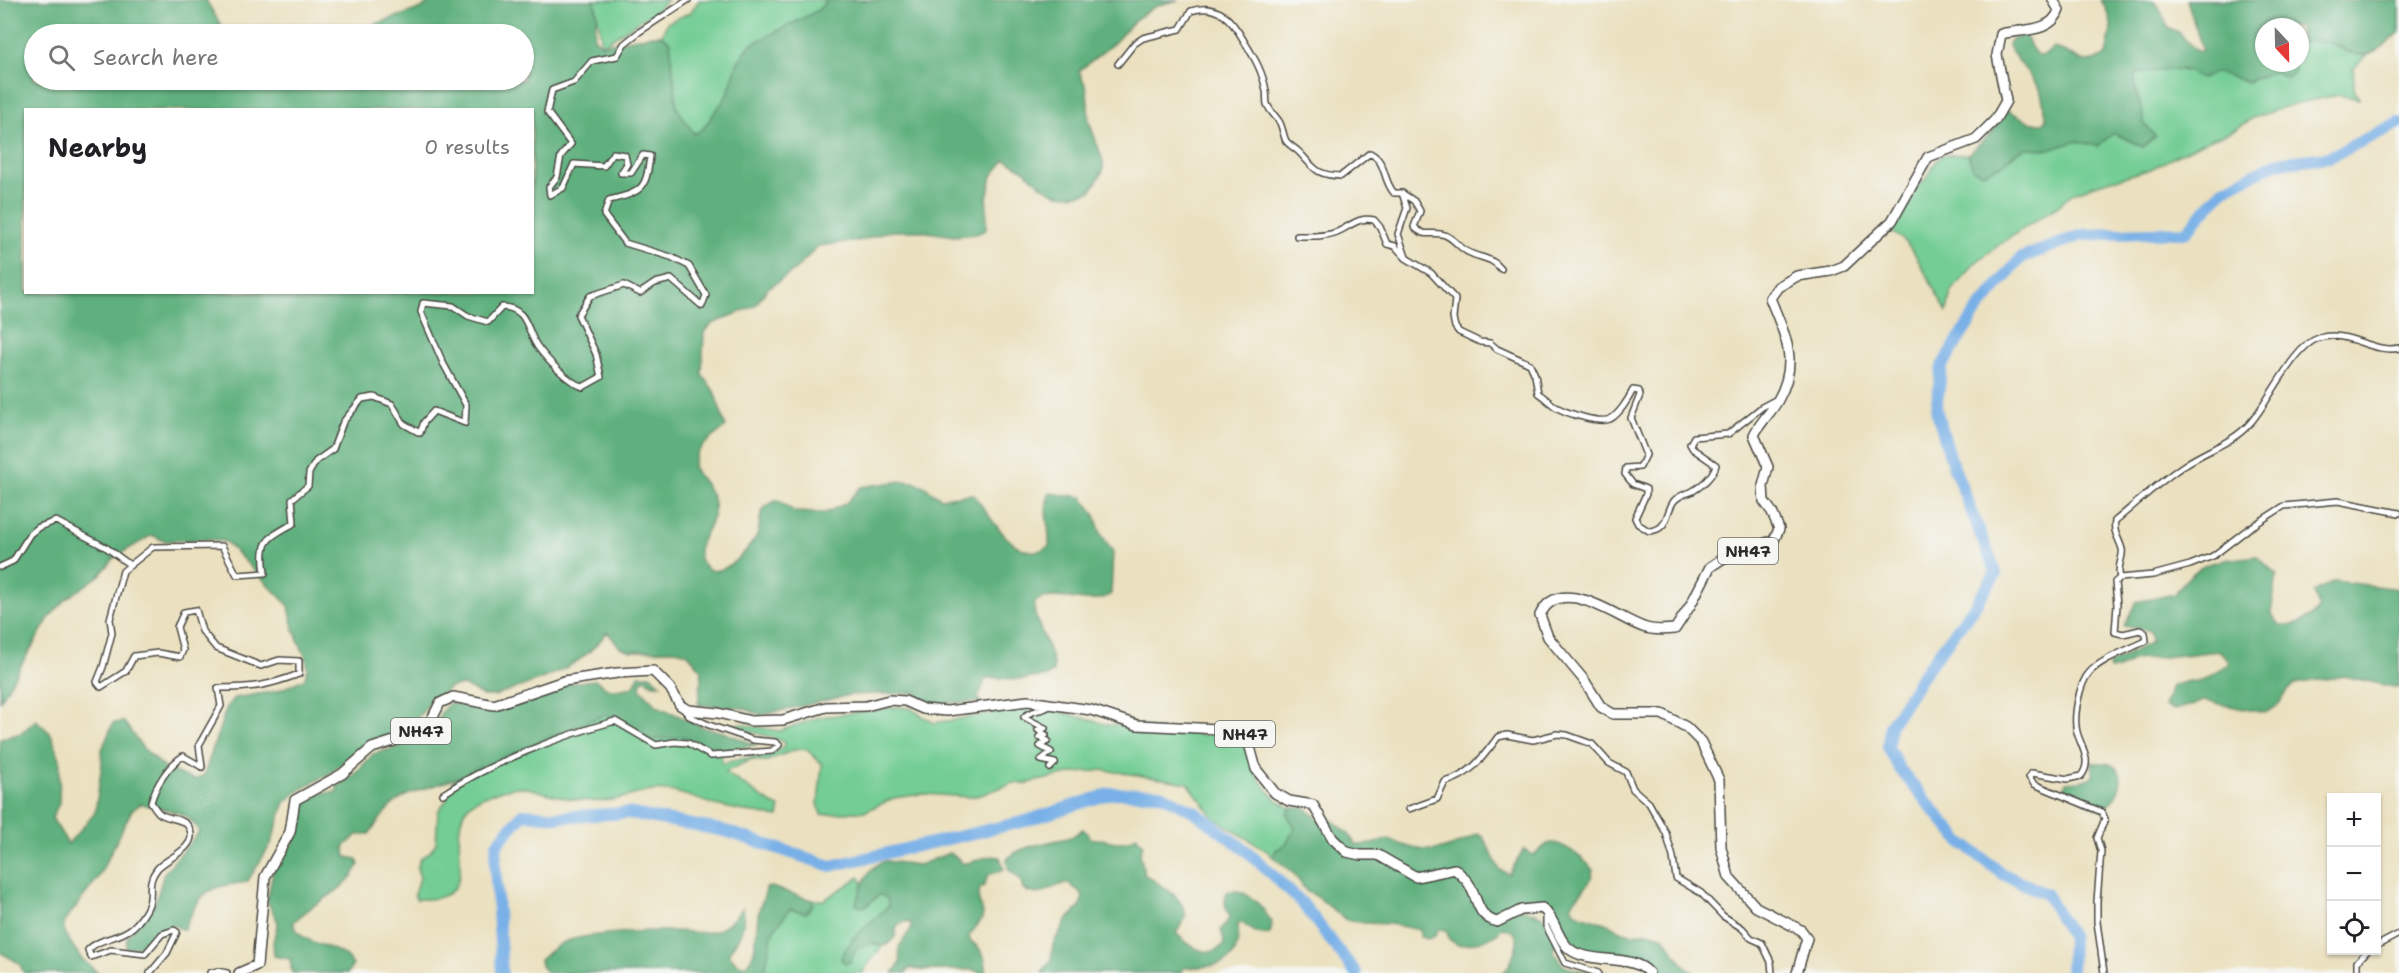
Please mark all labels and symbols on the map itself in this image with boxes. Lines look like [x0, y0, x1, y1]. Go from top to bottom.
north arrow [2255, 18, 2309, 72]
road number: NH47 [1718, 538, 1778, 564]
road number: NH47 [391, 718, 451, 744]
road number: NH47 [1215, 721, 1275, 747]

